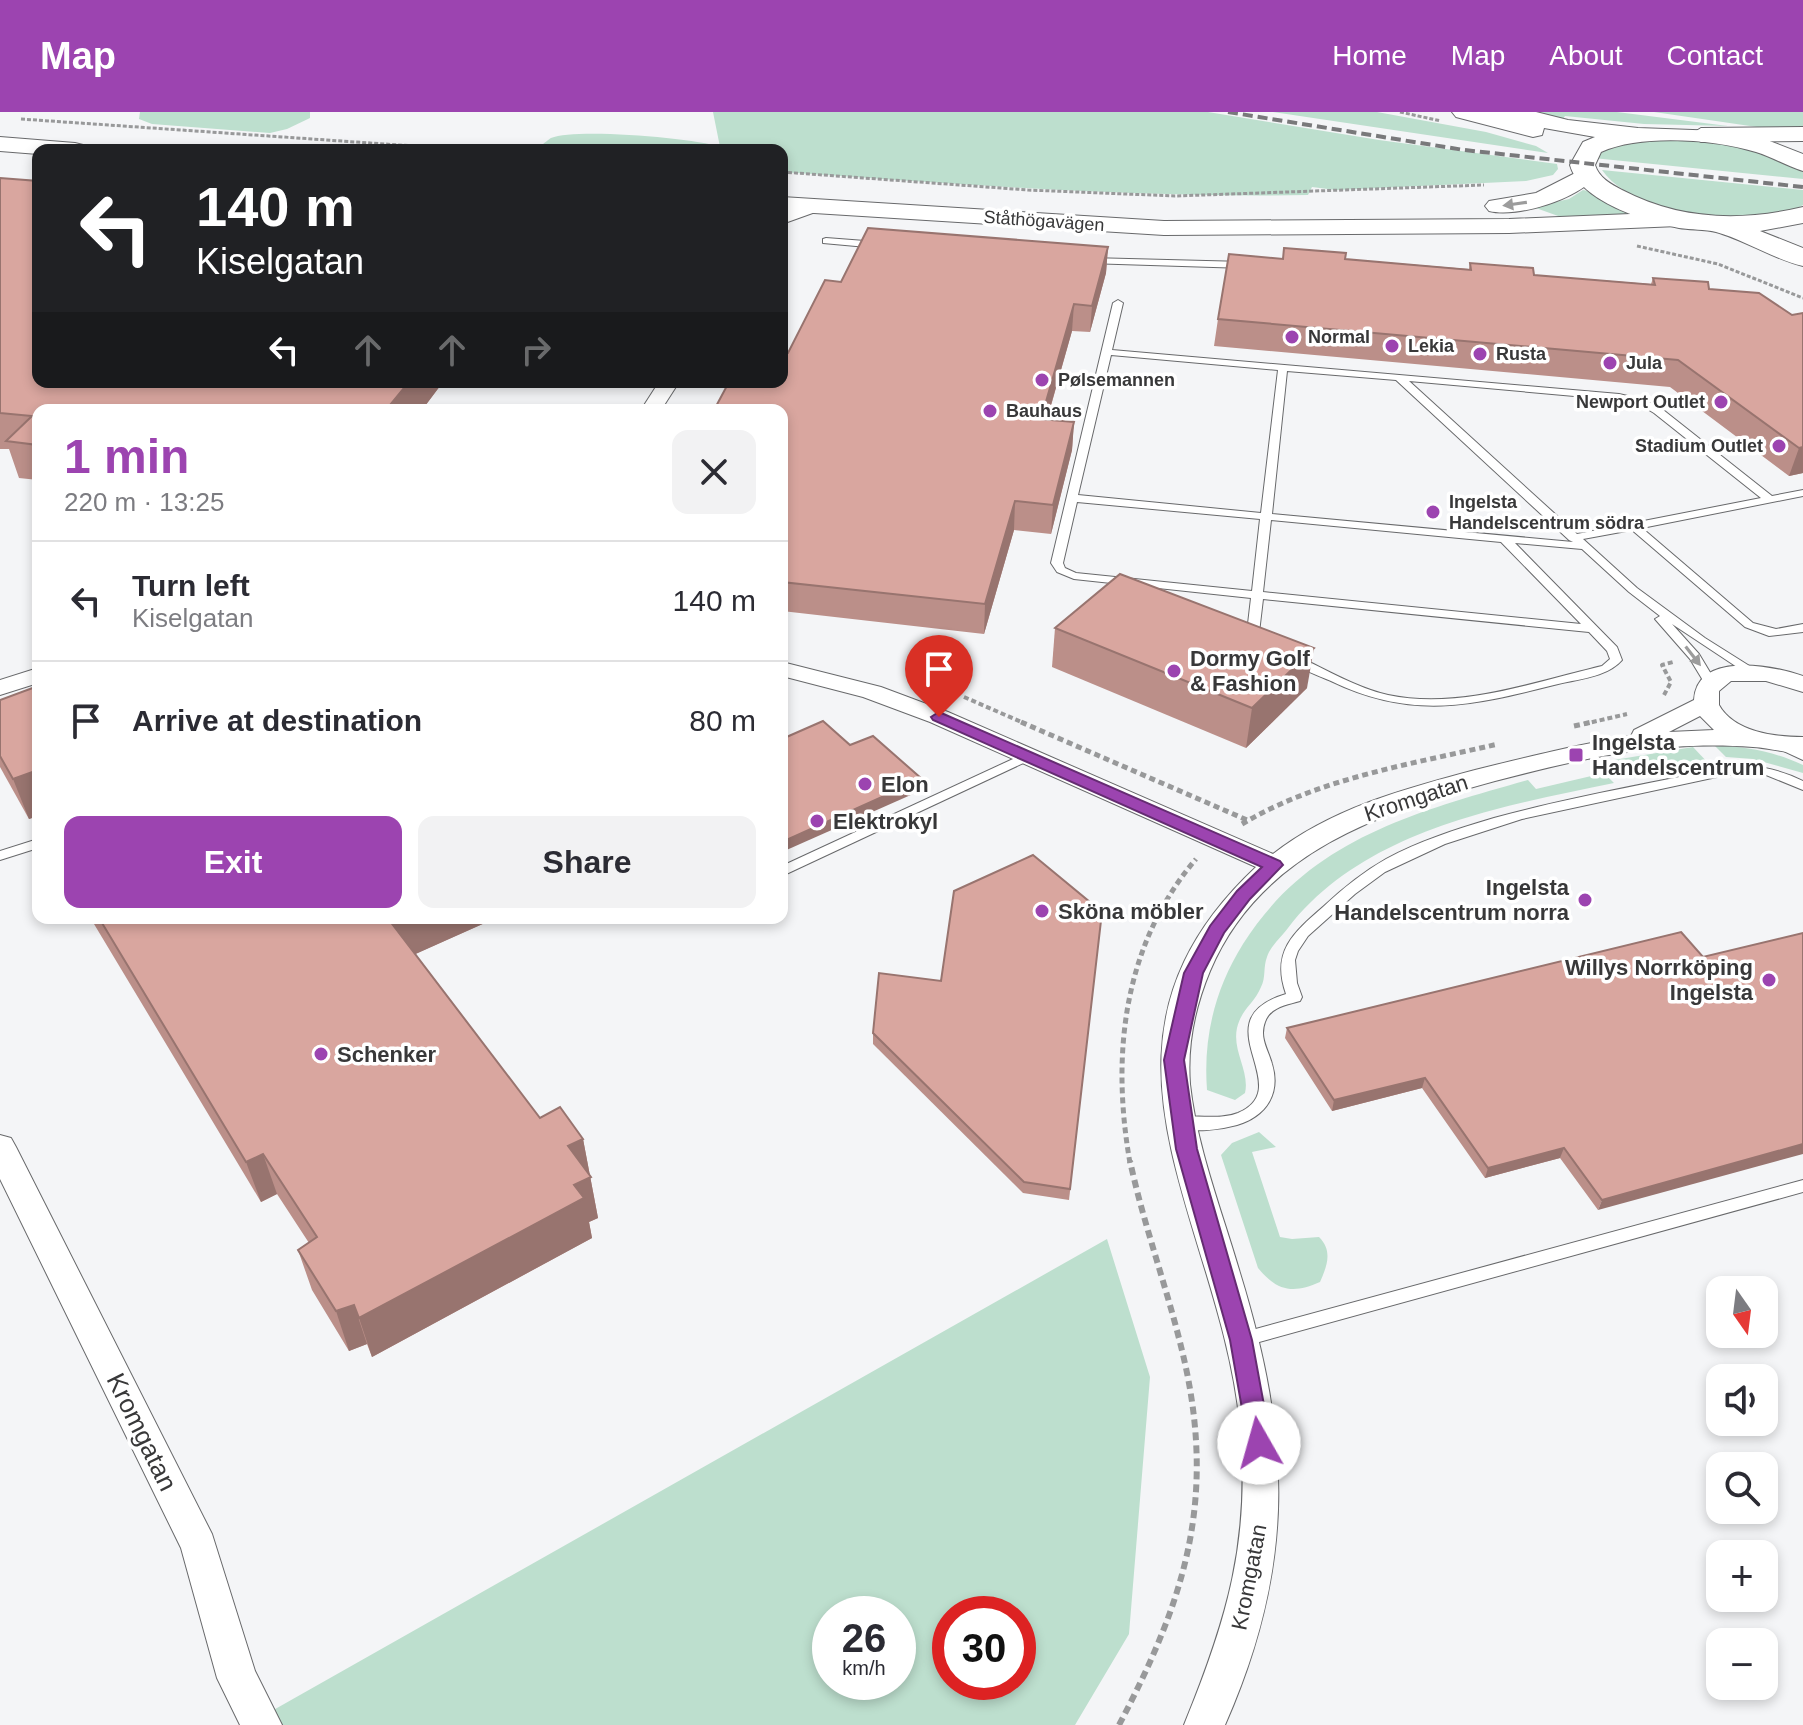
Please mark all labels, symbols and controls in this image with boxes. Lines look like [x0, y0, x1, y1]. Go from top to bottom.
text: Map [40, 35, 116, 77]
text: Home [1332, 40, 1407, 71]
text: Map [1451, 40, 1505, 71]
text: About [1549, 40, 1623, 71]
text: Contact [1667, 40, 1763, 71]
text: 140 m [196, 175, 355, 238]
icon: left [64, 176, 168, 280]
one-way arrow [1502, 198, 1527, 211]
street label: Ståthögavägen [983, 207, 1105, 235]
text: Kiselgatan [196, 241, 364, 282]
place label: Normal [1308, 327, 1370, 347]
icon: left [262, 328, 306, 372]
icon: ahead [346, 328, 390, 372]
icon: ahead [430, 328, 474, 372]
icon: right [514, 328, 558, 372]
marker: Normal [1283, 328, 1301, 346]
place label: Lekia [1408, 336, 1455, 356]
marker: Lekia [1383, 337, 1401, 355]
place label: Rusta [1496, 344, 1547, 364]
marker: Rusta [1471, 345, 1489, 363]
place label: Jula [1626, 353, 1663, 373]
marker: Jula [1601, 354, 1619, 372]
place label: Pølsemannen [1058, 370, 1175, 390]
marker: Pølsemannen [1033, 371, 1051, 389]
place label: Newport Outlet [1576, 392, 1705, 412]
marker: Newport Outlet [1712, 393, 1730, 411]
place label: Bauhaus [1006, 401, 1082, 421]
marker: Bauhaus [981, 402, 999, 420]
text: 1 min [64, 430, 189, 483]
button: close [672, 430, 756, 514]
place label: Stadium Outlet [1635, 436, 1763, 456]
marker: Stadium Outlet [1770, 437, 1788, 455]
text: 220 m · 13:25 [64, 487, 224, 517]
place label: Ingelsta Handelscentrum södra [1449, 492, 1645, 533]
marker: Ingelsta Handelscentrum södra [1424, 503, 1442, 521]
text: Turn left [132, 569, 250, 602]
icon: left [64, 579, 108, 623]
text: 140 m [673, 584, 756, 617]
text: Kiselgatan [132, 603, 253, 633]
pin [905, 635, 973, 717]
place label: Dormy Golf & Fashion [1190, 646, 1310, 696]
one-way arrow [1685, 646, 1701, 666]
icon: arrive [917, 647, 961, 691]
marker: Dormy Golf & Fashion [1165, 662, 1183, 680]
icon: arrive [64, 699, 108, 743]
text: Arrive at destination [132, 704, 422, 737]
text: 80 m [689, 704, 756, 737]
place label: Ingelsta Handelscentrum [1592, 730, 1764, 780]
marker: Ingelsta Handelscentrum [1567, 746, 1585, 764]
street label: Kromgatan [1361, 769, 1471, 827]
place label: Elon [881, 772, 929, 797]
marker: Elon [856, 775, 874, 793]
place label: Elektrokyl [833, 809, 938, 834]
marker: Elektrokyl [808, 812, 826, 830]
button: Exit [64, 816, 402, 908]
button: Share [418, 816, 756, 908]
place label: Ingelsta Handelscentrum norra [1334, 875, 1570, 925]
marker: Ingelsta Handelscentrum norra [1576, 891, 1594, 909]
place label: Sköna möbler [1058, 899, 1204, 924]
marker: Sköna möbler [1033, 902, 1051, 920]
place label: Willys Norrköping Ingelsta [1565, 955, 1754, 1005]
marker: Willys Norrköping Ingelsta [1760, 971, 1778, 989]
place label: Schenker [337, 1042, 436, 1067]
marker: Schenker [312, 1045, 330, 1063]
north arrow [1706, 1276, 1778, 1348]
map controls [1706, 1276, 1778, 1700]
button: sound [1706, 1364, 1778, 1436]
street label: Kromgatan [101, 1368, 183, 1496]
position arrow [1217, 1401, 1301, 1485]
button: search [1706, 1452, 1778, 1524]
street label: Kromgatan [1226, 1522, 1272, 1632]
button: + [1706, 1540, 1778, 1612]
speed limit sign: 30 [932, 1596, 1036, 1700]
text: 26 [842, 1616, 886, 1660]
button: − [1706, 1628, 1778, 1700]
text: km/h [842, 1657, 886, 1679]

